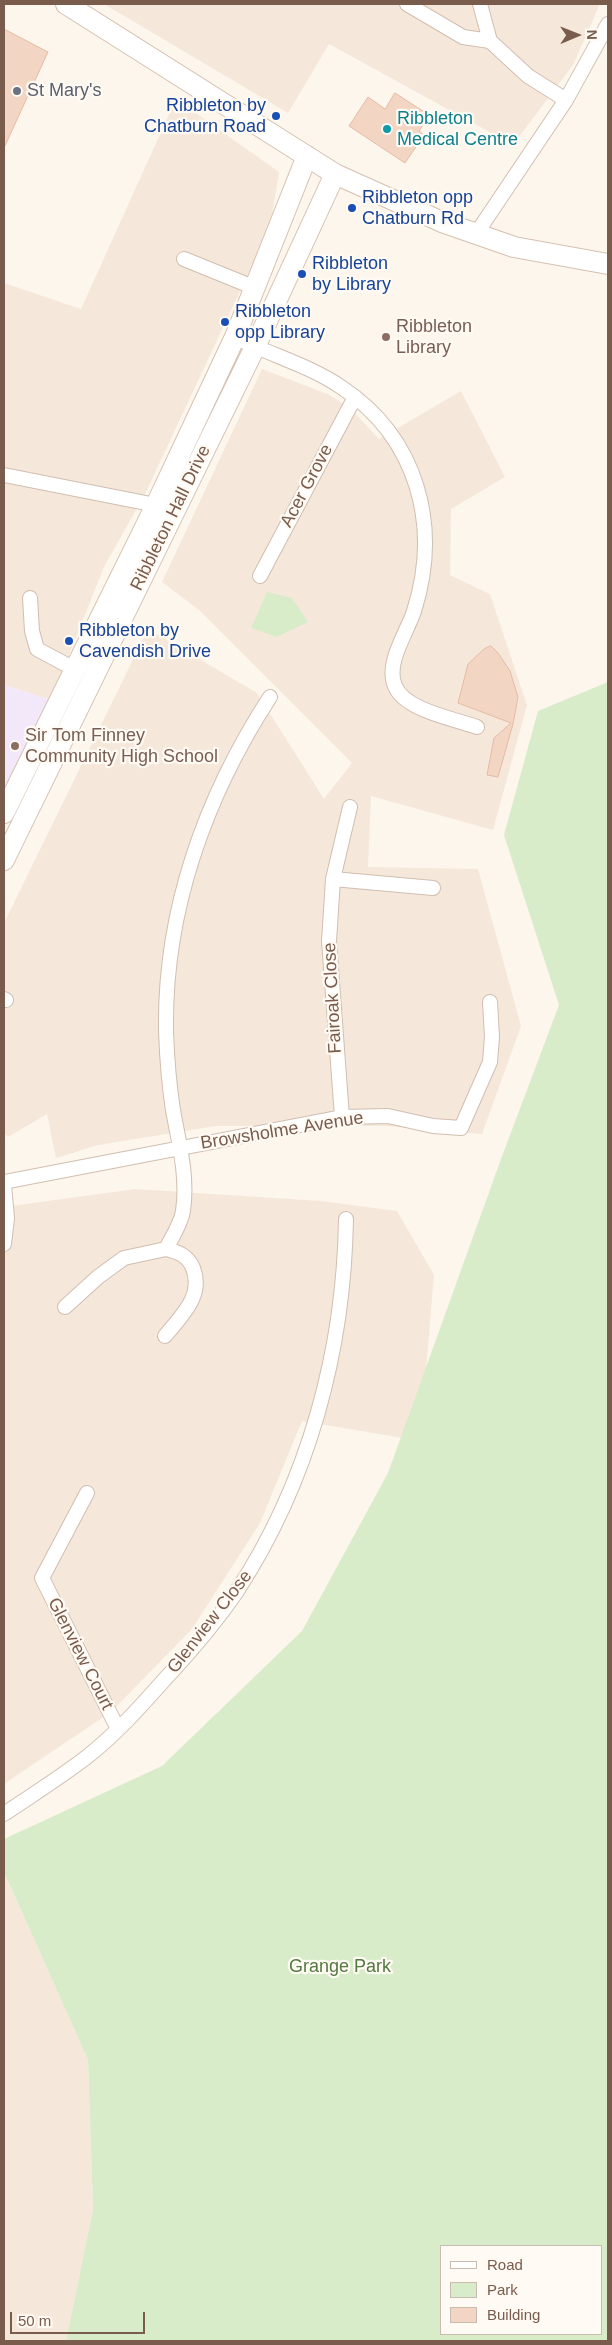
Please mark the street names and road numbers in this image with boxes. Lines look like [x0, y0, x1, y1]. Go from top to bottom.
street label: Acer Grove [276, 441, 338, 531]
street label: Ribbleton Hall Drive [126, 442, 216, 594]
street label: Fairoak Close [319, 942, 347, 1054]
street label: Browsholme Avenue [199, 1107, 365, 1155]
street label: Glenview Close [163, 1566, 257, 1678]
street label: Glenview Court [42, 1594, 118, 1714]

